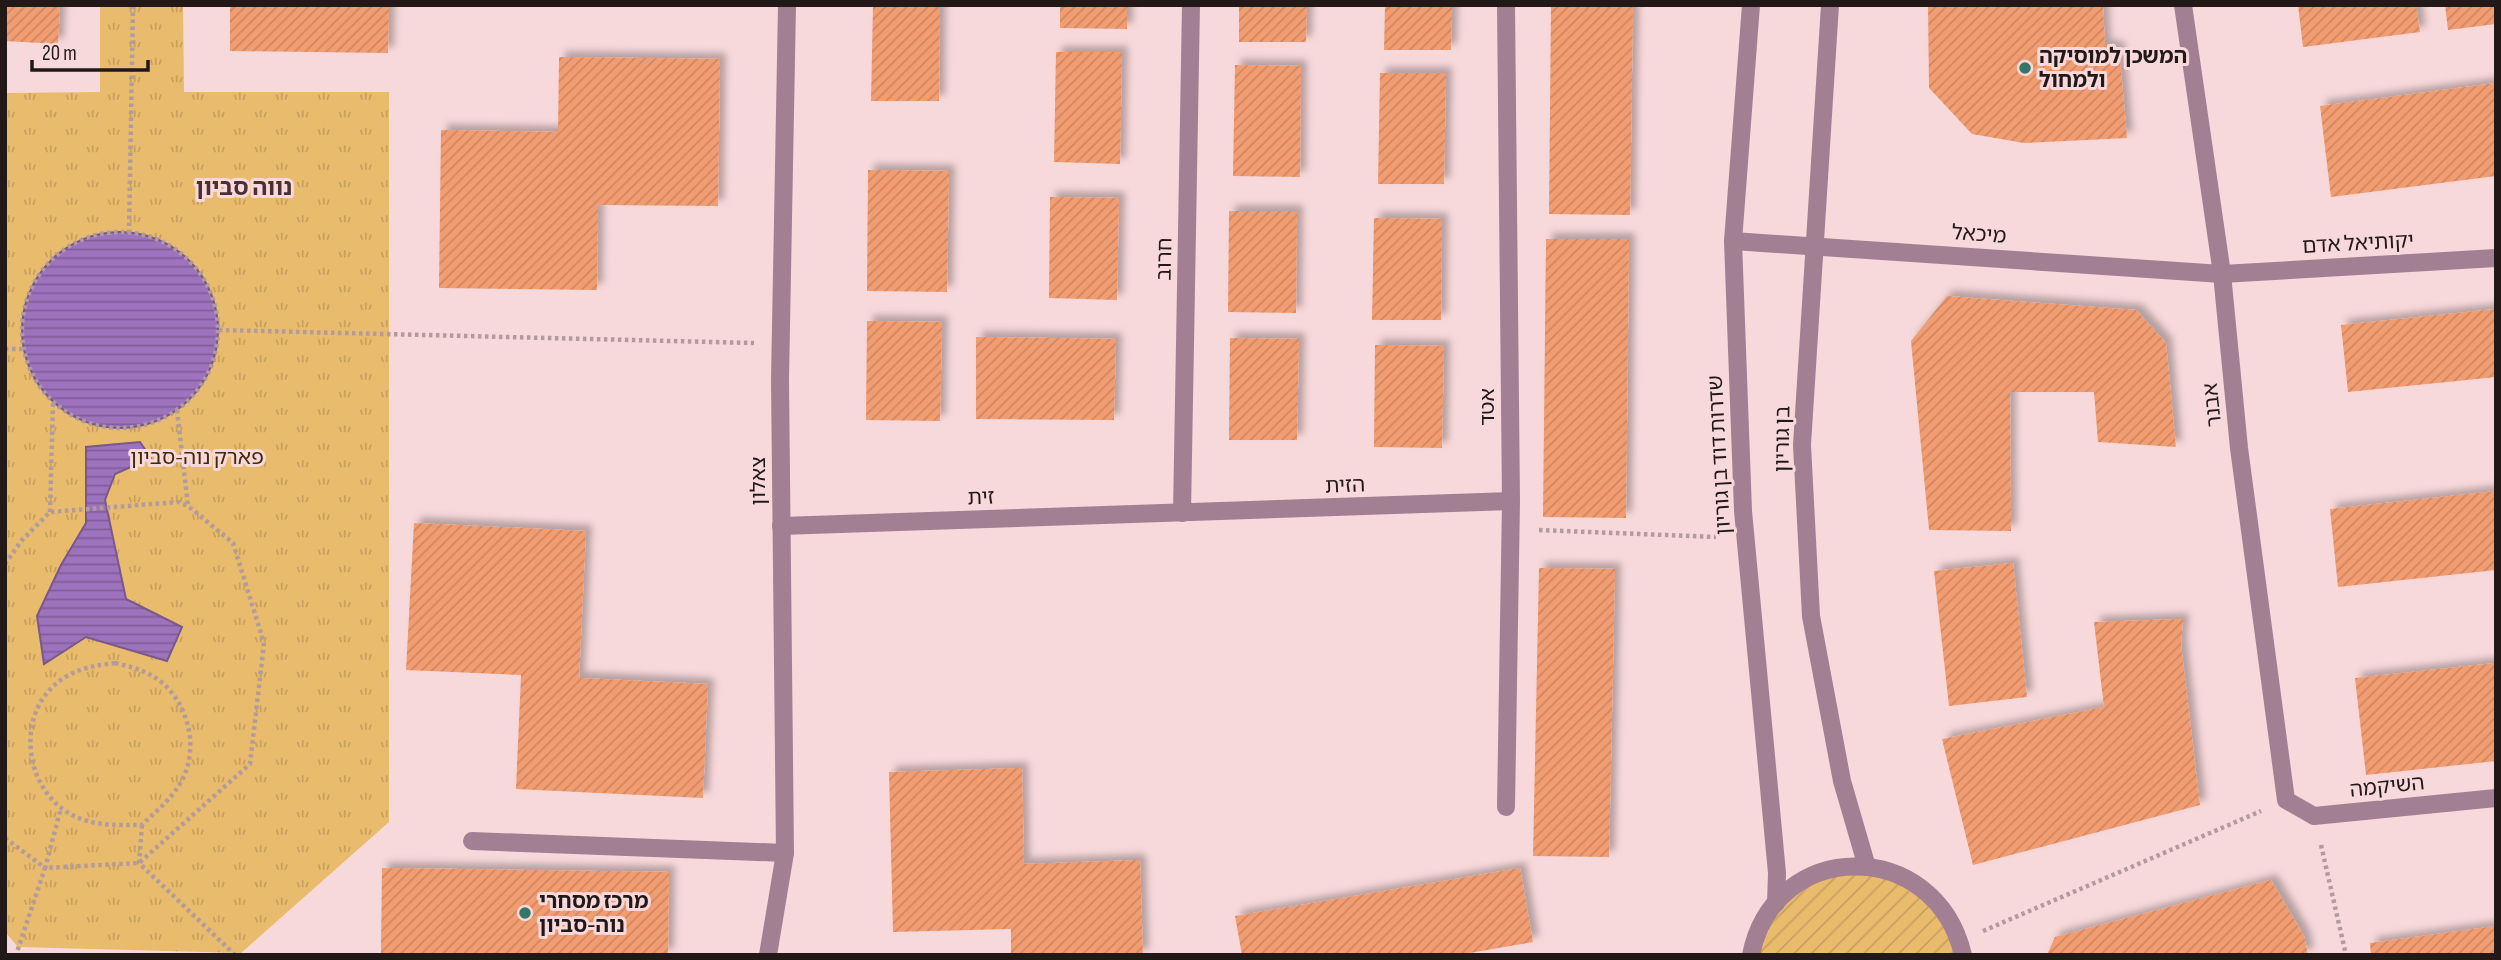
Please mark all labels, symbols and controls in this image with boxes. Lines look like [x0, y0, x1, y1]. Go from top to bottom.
scale bar [32, 28, 147, 72]
text: 20 m [42, 41, 77, 66]
place label: המשכן למוסיקה ולמחול [2039, 44, 2187, 93]
marker: המשכן למוסיקה ולמחול [2017, 60, 2033, 76]
district label: נווה סביון [196, 174, 292, 202]
street label: מיכאל [1951, 220, 2007, 249]
street label: יקותיאל אדם [2301, 228, 2415, 259]
street label: חרוב [1152, 237, 1177, 281]
street label: שדרות דוד בן גוריון [1703, 374, 1736, 536]
street label: אבנר [2198, 382, 2227, 428]
street label: אטד [1475, 388, 1500, 426]
street label: בן גוריון [1769, 405, 1796, 473]
park label: פארק נוה-סביון [130, 445, 264, 470]
street label: צאלון [746, 457, 771, 505]
street label: הזית [1324, 472, 1366, 499]
street label: זית [967, 485, 995, 510]
street label: השיקמה [2349, 770, 2426, 803]
place label: מרכז מסחרי נוה-סביון [539, 889, 649, 938]
marker: מרכז מסחרי נוה-סביון [517, 905, 533, 921]

